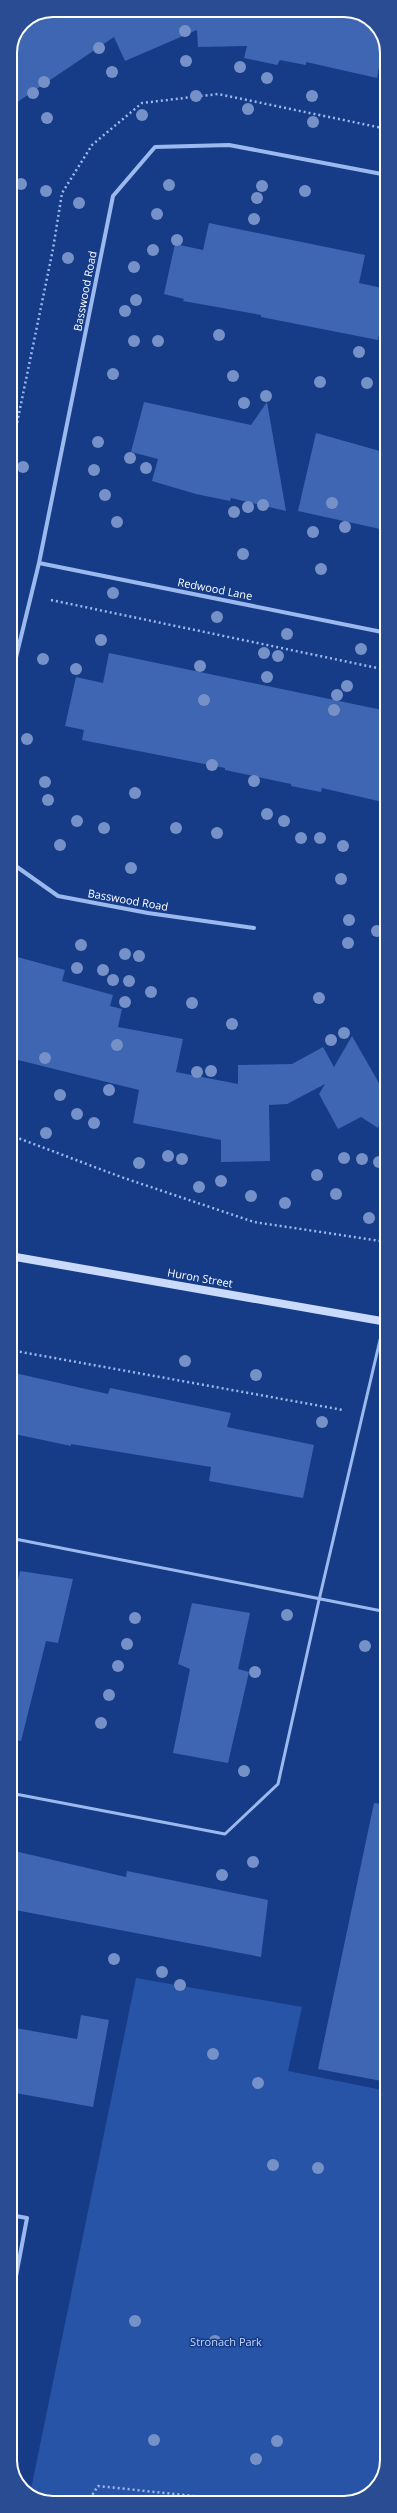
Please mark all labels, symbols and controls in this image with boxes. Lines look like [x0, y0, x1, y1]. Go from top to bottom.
street label: Basswood Road [69, 250, 100, 332]
street label: Redwood Lane [176, 574, 254, 603]
street label: Basswood Road [87, 885, 169, 914]
street label: Huron Street [166, 1264, 234, 1291]
park label: Stronach Park [190, 2334, 262, 2349]

